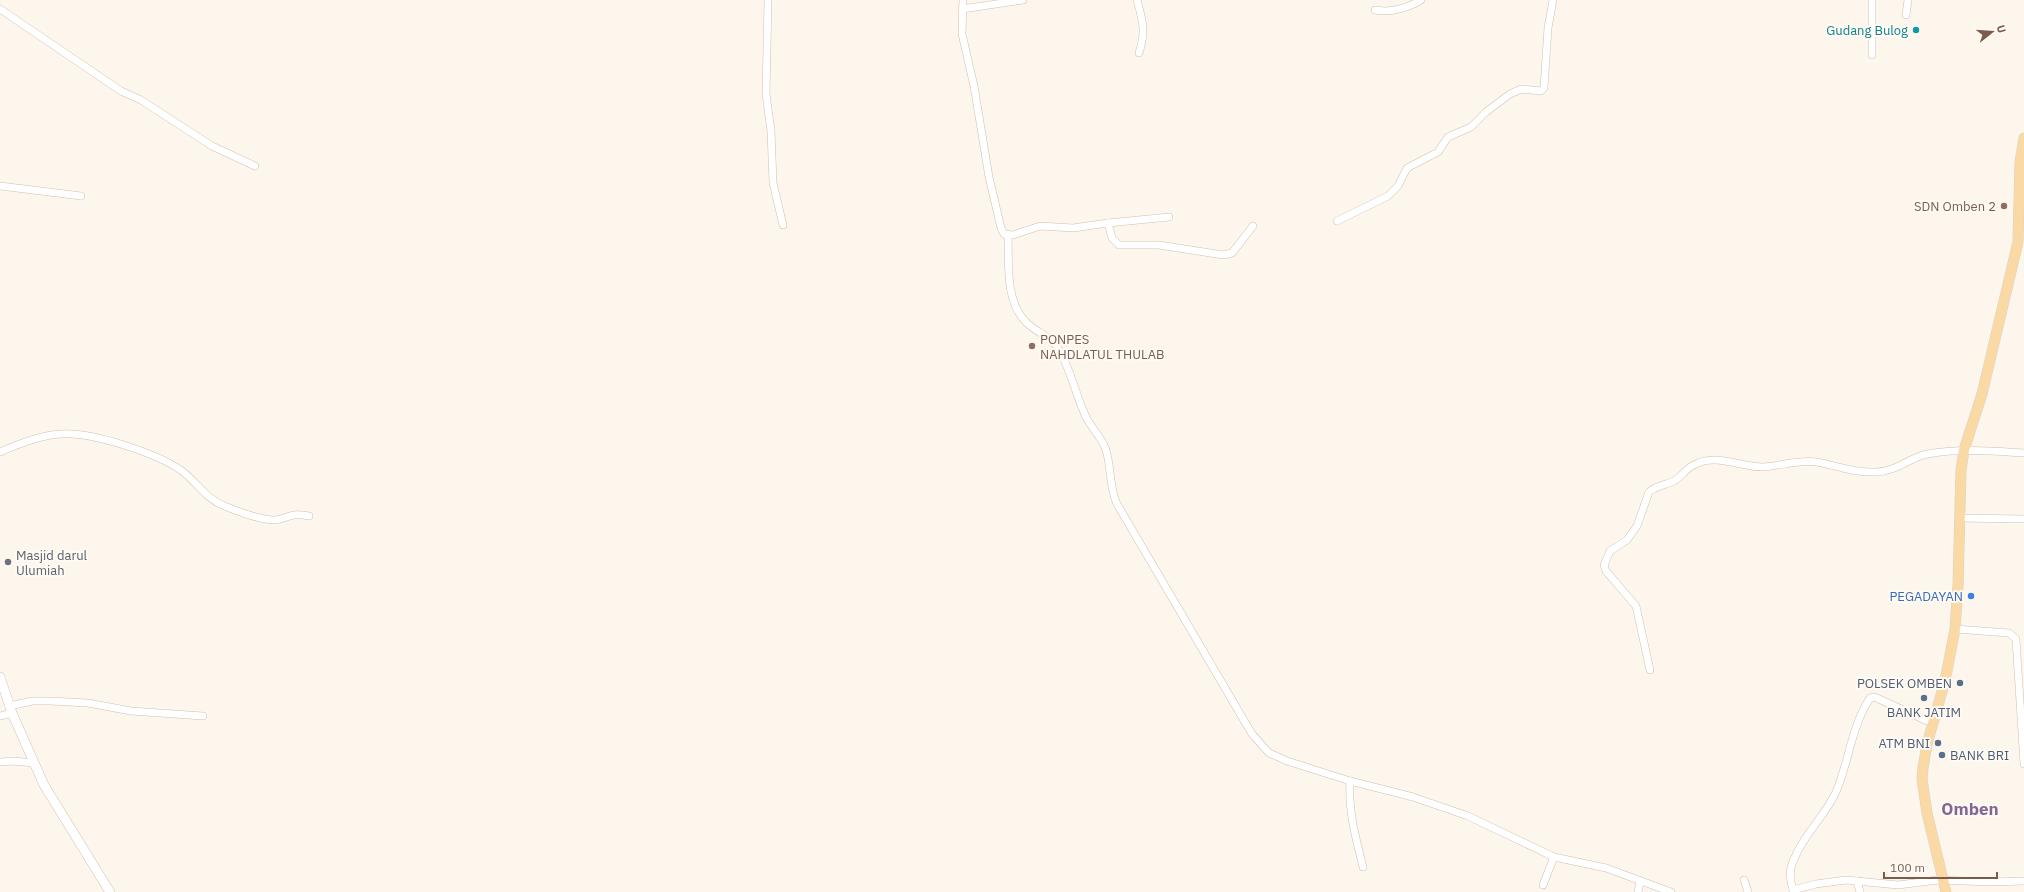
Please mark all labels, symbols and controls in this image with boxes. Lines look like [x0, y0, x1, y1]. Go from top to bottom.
north arrow [1972, 12, 2012, 52]
place label: Gudang Bulog [1826, 22, 1908, 39]
text: U [1994, 23, 2009, 35]
marker: Gudang Bulog [1911, 25, 1921, 35]
place label: SDN Omben 2 [1914, 198, 1996, 215]
marker: SDN Omben 2 [1999, 201, 2009, 211]
place label: PONPES NAHDLATUL THULAB [1040, 331, 1165, 363]
marker: PONPES NAHDLATUL THULAB [1027, 341, 1037, 351]
place label: Masjid darul Ulumiah [16, 547, 88, 579]
marker: Masjid darul Ulumiah [3, 557, 13, 567]
place label: PEGADAYAN [1889, 588, 1963, 605]
marker: PEGADAYAN [1966, 591, 1976, 601]
place label: POLSEK OMBEN [1857, 675, 1952, 692]
marker: POLSEK OMBEN [1955, 678, 1965, 688]
marker: BANK JATIM [1919, 693, 1929, 703]
place label: BANK JATIM [1887, 704, 1961, 721]
place label: ATM BNI [1879, 735, 1930, 752]
marker: ATM BNI [1933, 738, 1943, 748]
place label: BANK BRI [1950, 747, 2009, 764]
marker: BANK BRI [1937, 750, 1947, 760]
district label: Omben [1941, 798, 1999, 820]
scale bar [1884, 854, 1997, 880]
text: 100 m [1890, 860, 1925, 875]

